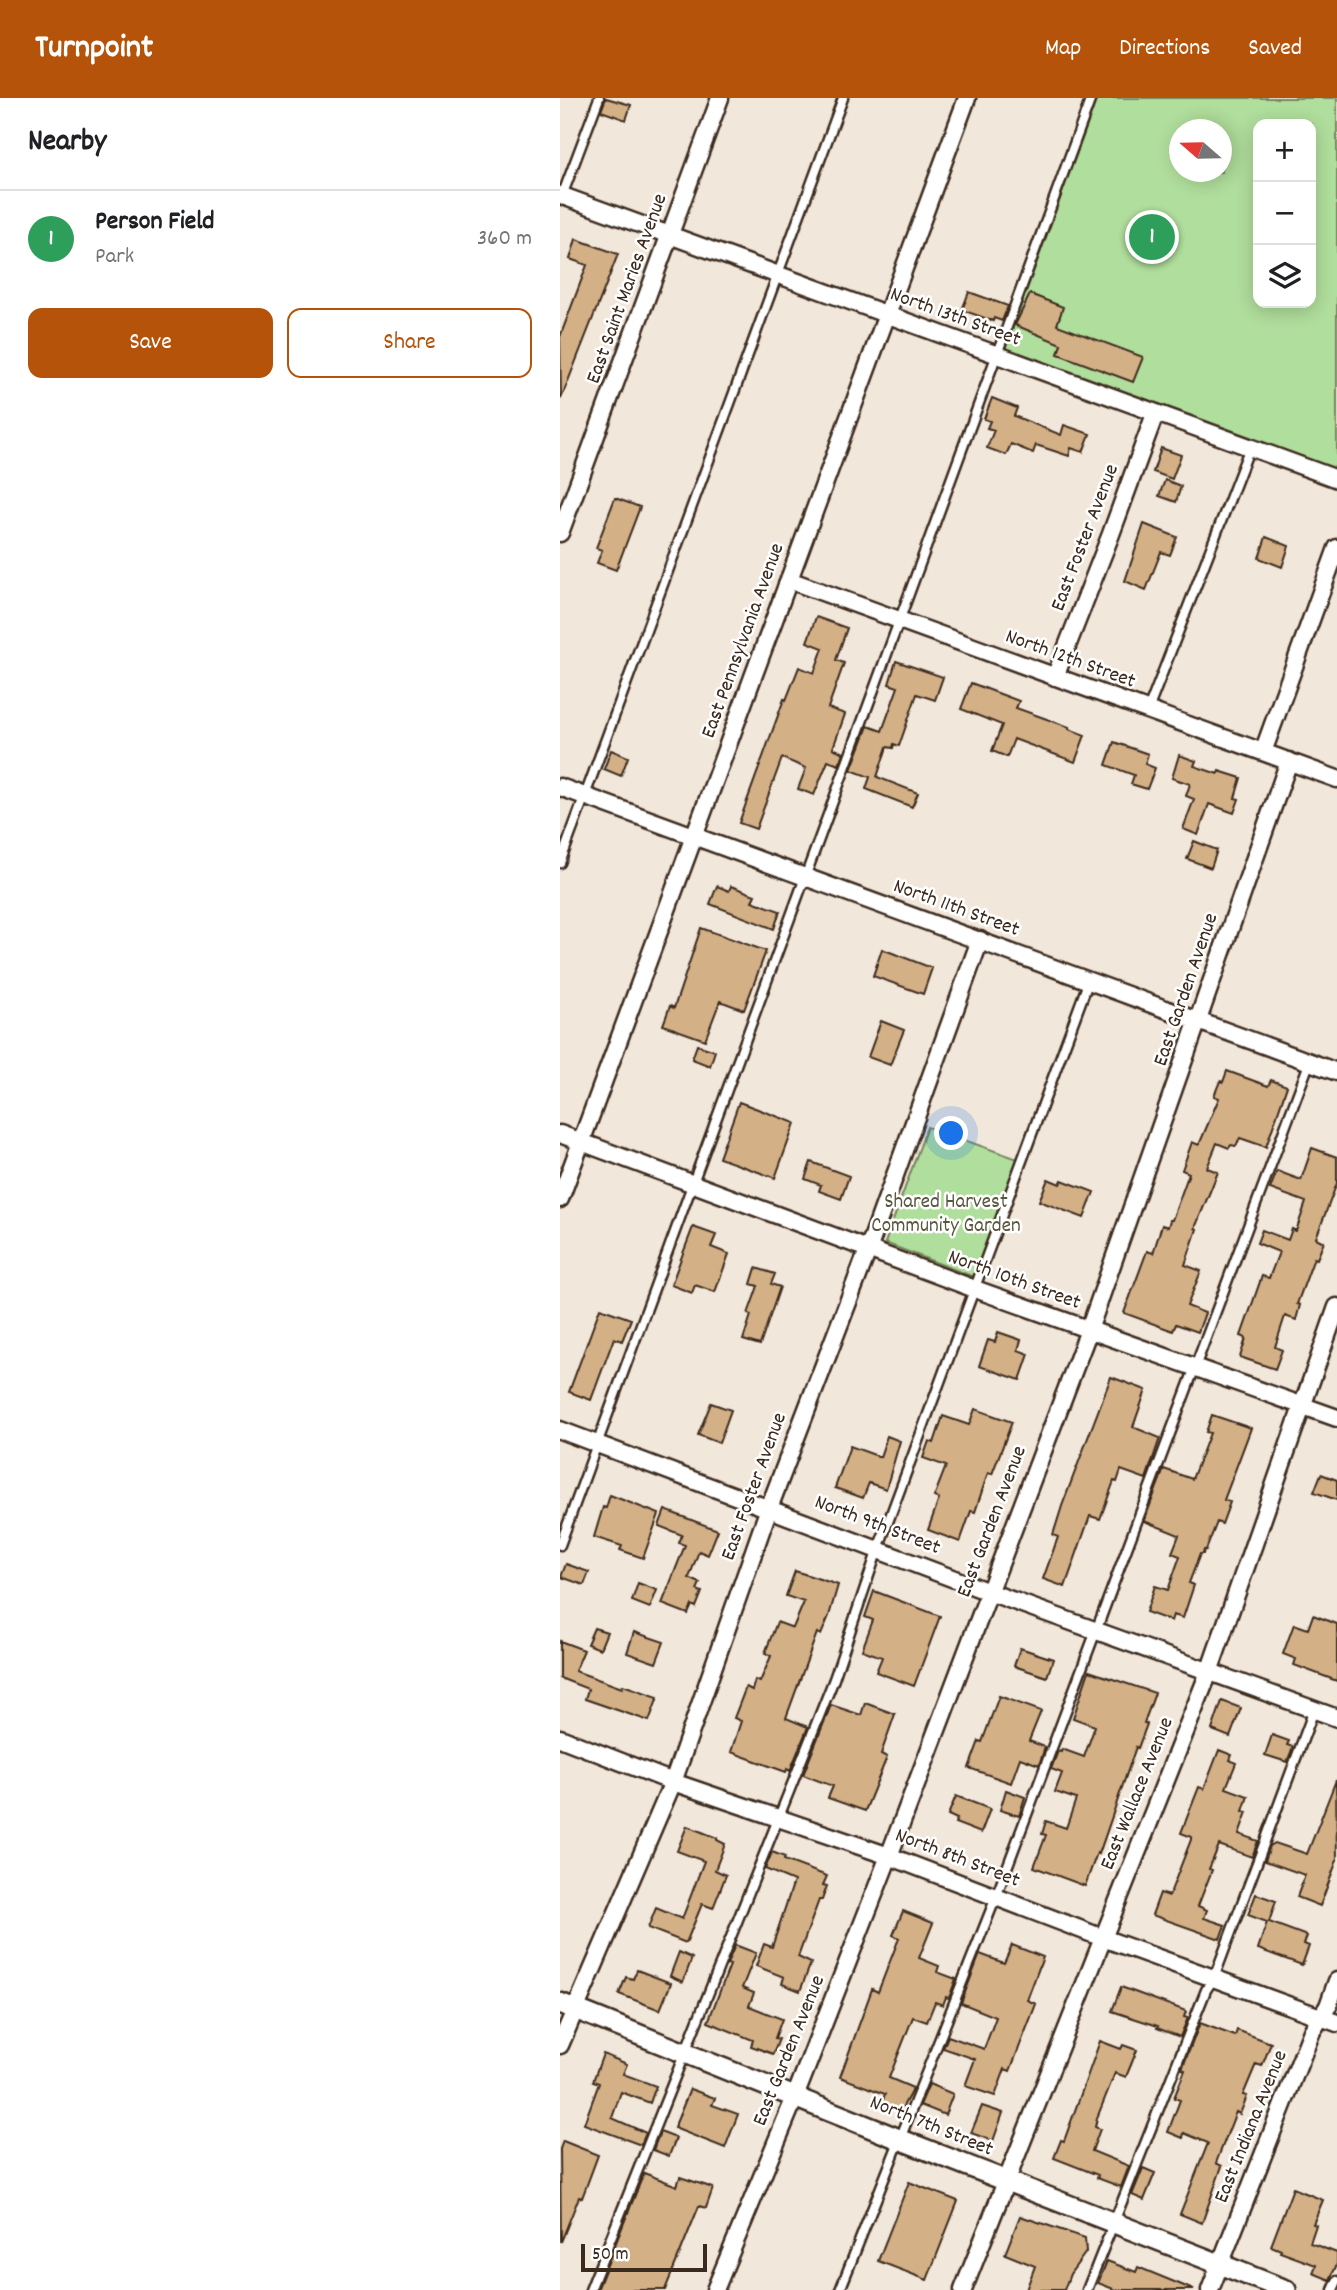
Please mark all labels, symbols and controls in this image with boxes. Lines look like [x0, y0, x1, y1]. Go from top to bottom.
text: Turnpoint [35, 26, 153, 73]
text: Map [1045, 32, 1081, 66]
text: Directions [1119, 32, 1210, 66]
text: Saved [1248, 32, 1302, 66]
north arrow [1169, 119, 1232, 182]
map controls [1253, 119, 1316, 308]
button: + [1253, 119, 1316, 182]
text: Nearby [28, 122, 106, 165]
button: − [1253, 182, 1316, 245]
street label: East Saint Maries Avenue [580, 190, 676, 388]
text: Person Field [95, 204, 215, 241]
pin: 1 [1129, 211, 1175, 263]
text: 1 [48, 223, 54, 256]
text: 360 m [477, 223, 532, 256]
text: Park [95, 241, 134, 274]
button: layers [1253, 245, 1316, 308]
street label: North 13th Street [886, 281, 1025, 356]
button: Save [28, 308, 273, 378]
button: Share [287, 308, 532, 378]
street label: East Foster Avenue [1044, 460, 1128, 616]
street label: East Pennsylvania Avenue [695, 539, 793, 743]
street label: North 12th Street [1001, 623, 1140, 698]
street label: North 11th Street [889, 872, 1023, 946]
street label: East Garden Avenue [1147, 909, 1227, 1071]
your location [934, 1116, 968, 1150]
park label: Shared Harvest Community Garden [871, 1188, 1021, 1242]
street label: North 10th Street [944, 1243, 1085, 1319]
street label: East Foster Avenue [714, 1409, 796, 1565]
street label: East Garden Avenue [950, 1442, 1036, 1602]
street label: North 9th Street [810, 1488, 944, 1564]
street label: East Wallace Avenue [1094, 1713, 1182, 1875]
street label: North 8th Street [890, 1821, 1024, 1897]
street label: East Garden Avenue [746, 1971, 834, 2131]
street label: East Indiana Avenue [1208, 2046, 1296, 2208]
street label: North 7th Street [865, 2089, 998, 2166]
scale bar [581, 2241, 707, 2273]
text: 50 m [592, 2242, 629, 2269]

